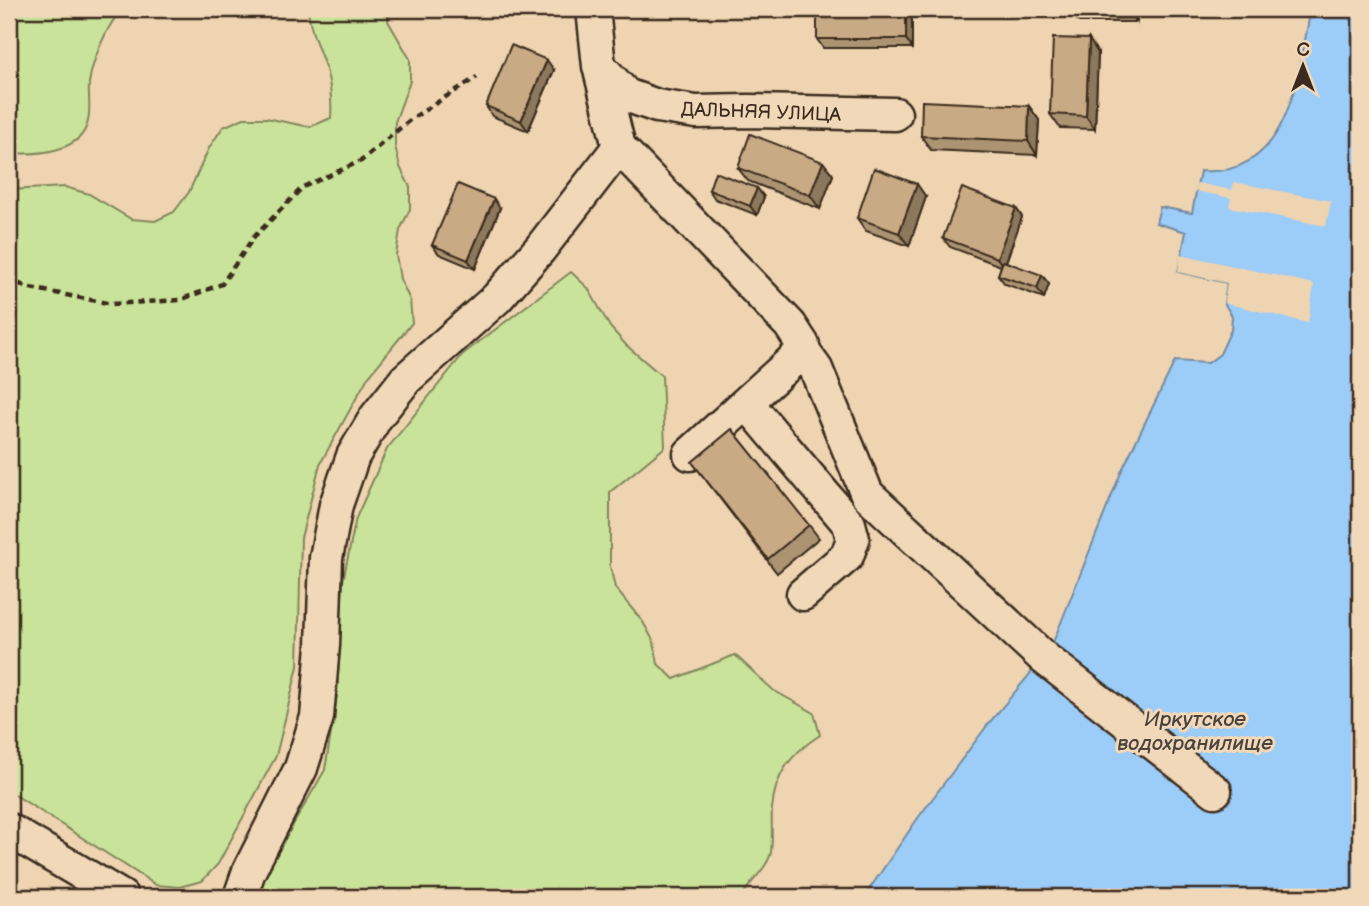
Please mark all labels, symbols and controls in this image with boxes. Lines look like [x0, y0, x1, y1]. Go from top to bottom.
north arrow [1268, 32, 1338, 102]
text: С [1296, 39, 1310, 62]
street label: ДАЛЬНЯЯ УЛИЦА [681, 98, 842, 127]
water label: Иркутское водохранилище [1117, 707, 1273, 756]

